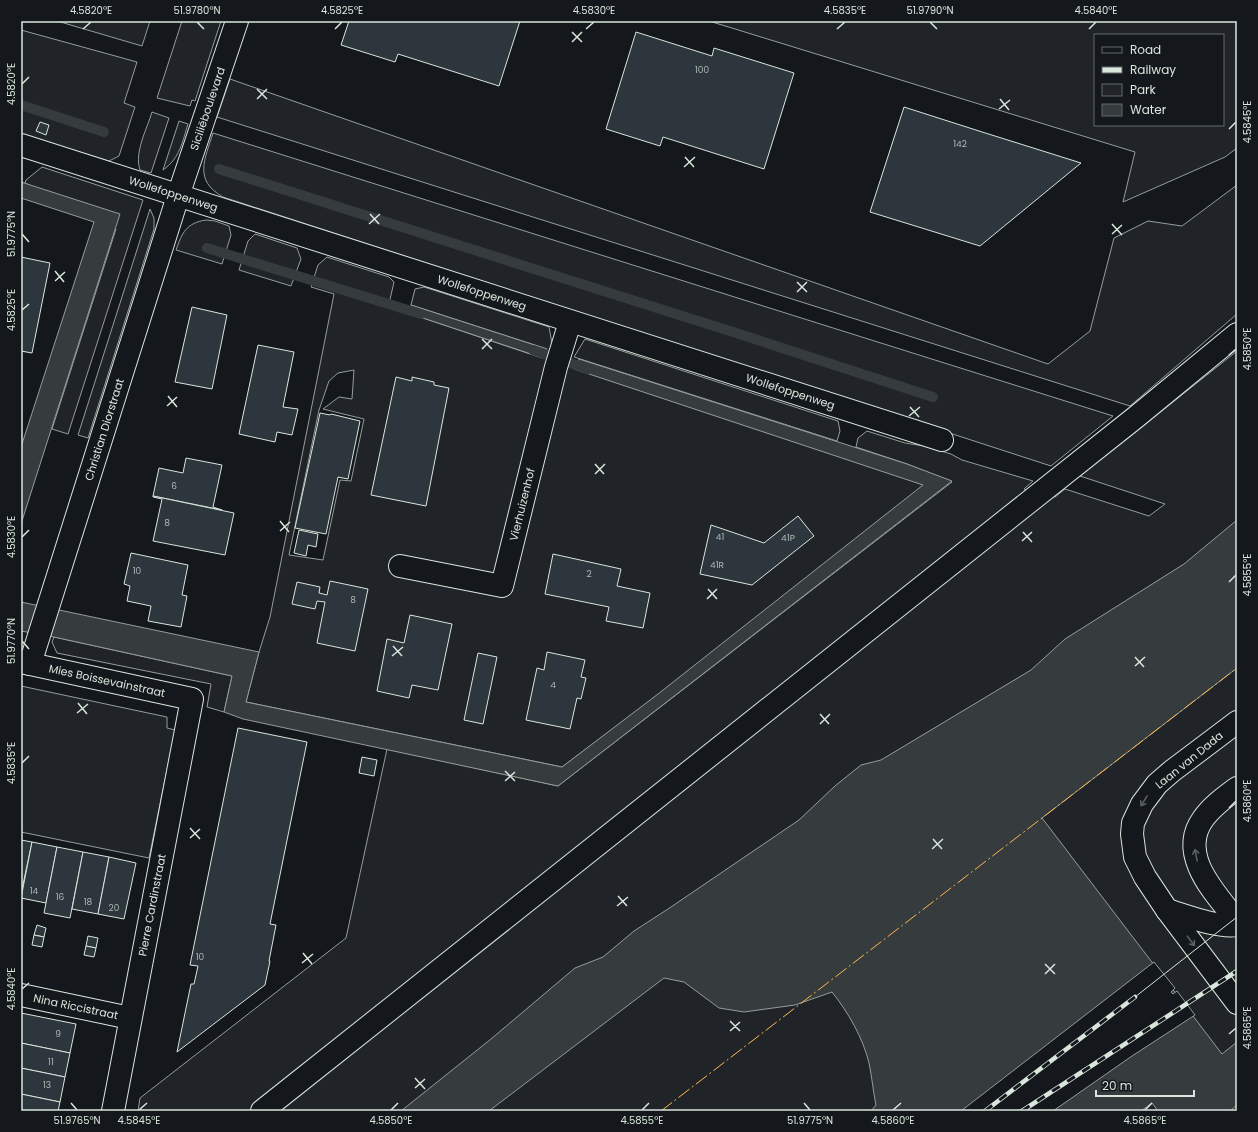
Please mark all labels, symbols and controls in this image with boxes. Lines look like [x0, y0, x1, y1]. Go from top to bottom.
text: 4.5820°E [70, 3, 112, 18]
text: 51.9780°N [173, 3, 221, 18]
text: 4.5825°E [321, 3, 363, 18]
text: 4.5830°E [573, 3, 615, 18]
text: 4.5835°E [824, 3, 866, 18]
text: 51.9790°N [906, 3, 954, 18]
text: 4.5840°E [1075, 3, 1117, 18]
legend [1094, 34, 1224, 126]
text: Road [1130, 41, 1161, 58]
text: Railway [1130, 61, 1176, 78]
text: 4.5820°E [4, 63, 19, 105]
house number: 100 [695, 64, 709, 76]
street label: Siciliëboulevard [186, 65, 229, 152]
text: Park [1130, 81, 1157, 98]
text: Water [1130, 101, 1167, 118]
text: 4.5845°E [1240, 101, 1255, 143]
house number: 142 [953, 138, 967, 150]
street label: Wollefoppenweg [127, 172, 220, 216]
text: 51.9775°N [4, 211, 19, 257]
street label: Wollefoppenweg [435, 271, 529, 314]
text: 4.5825°E [4, 289, 19, 331]
text: 4.5850°E [1240, 328, 1255, 370]
street label: Wollefoppenweg [744, 370, 837, 413]
street label: Christian Diorstraat [80, 376, 128, 483]
street label: Vierhuizenhof [505, 466, 539, 542]
house number: 6 [171, 480, 177, 492]
text: 4.5830°E [4, 516, 19, 558]
house number: 8 [164, 517, 170, 529]
house number: 41 [716, 531, 724, 543]
house number: 41P [781, 532, 795, 544]
text: 4.5855°E [1240, 554, 1255, 596]
house number: 41R [710, 559, 724, 571]
house number: 10 [133, 565, 142, 577]
house number: 2 [586, 568, 592, 580]
house number: 8 [350, 594, 356, 606]
text: 51.9770°N [4, 618, 19, 664]
street label: Mies Boissevainstraat [47, 660, 167, 701]
house number: 4 [550, 679, 556, 691]
street label: Laan van Dada [1152, 728, 1226, 792]
text: 4.5835°E [4, 742, 19, 784]
text: 4.5860°E [1240, 780, 1255, 822]
one-way arrow [1140, 796, 1149, 807]
one-way arrow [1192, 849, 1200, 862]
street label: Pierre Cardinstraat [134, 853, 170, 957]
house number: 14 [30, 885, 39, 897]
house number: 16 [56, 891, 65, 903]
house number: 18 [84, 896, 93, 908]
house number: 20 [109, 902, 120, 914]
one-way arrow [1186, 936, 1195, 947]
house number: 10 [196, 951, 205, 963]
text: 4.5840°E [4, 968, 19, 1010]
street label: Nina Riccistraat [32, 990, 120, 1023]
text: 4.5865°E [1240, 1007, 1255, 1049]
house number: 9 [55, 1028, 61, 1040]
house number: 11 [48, 1056, 54, 1068]
scale bar [1096, 1072, 1194, 1098]
text: 20 m [1102, 1077, 1132, 1094]
house number: 13 [43, 1079, 51, 1091]
text: 51.9765°N [53, 1113, 101, 1128]
text: 4.5845°E [118, 1113, 160, 1128]
text: 4.5850°E [370, 1113, 412, 1128]
text: 4.5855°E [621, 1113, 663, 1128]
text: 51.9775°N [787, 1113, 833, 1128]
text: 4.5860°E [872, 1113, 914, 1128]
text: 4.5865°E [1124, 1113, 1166, 1128]

